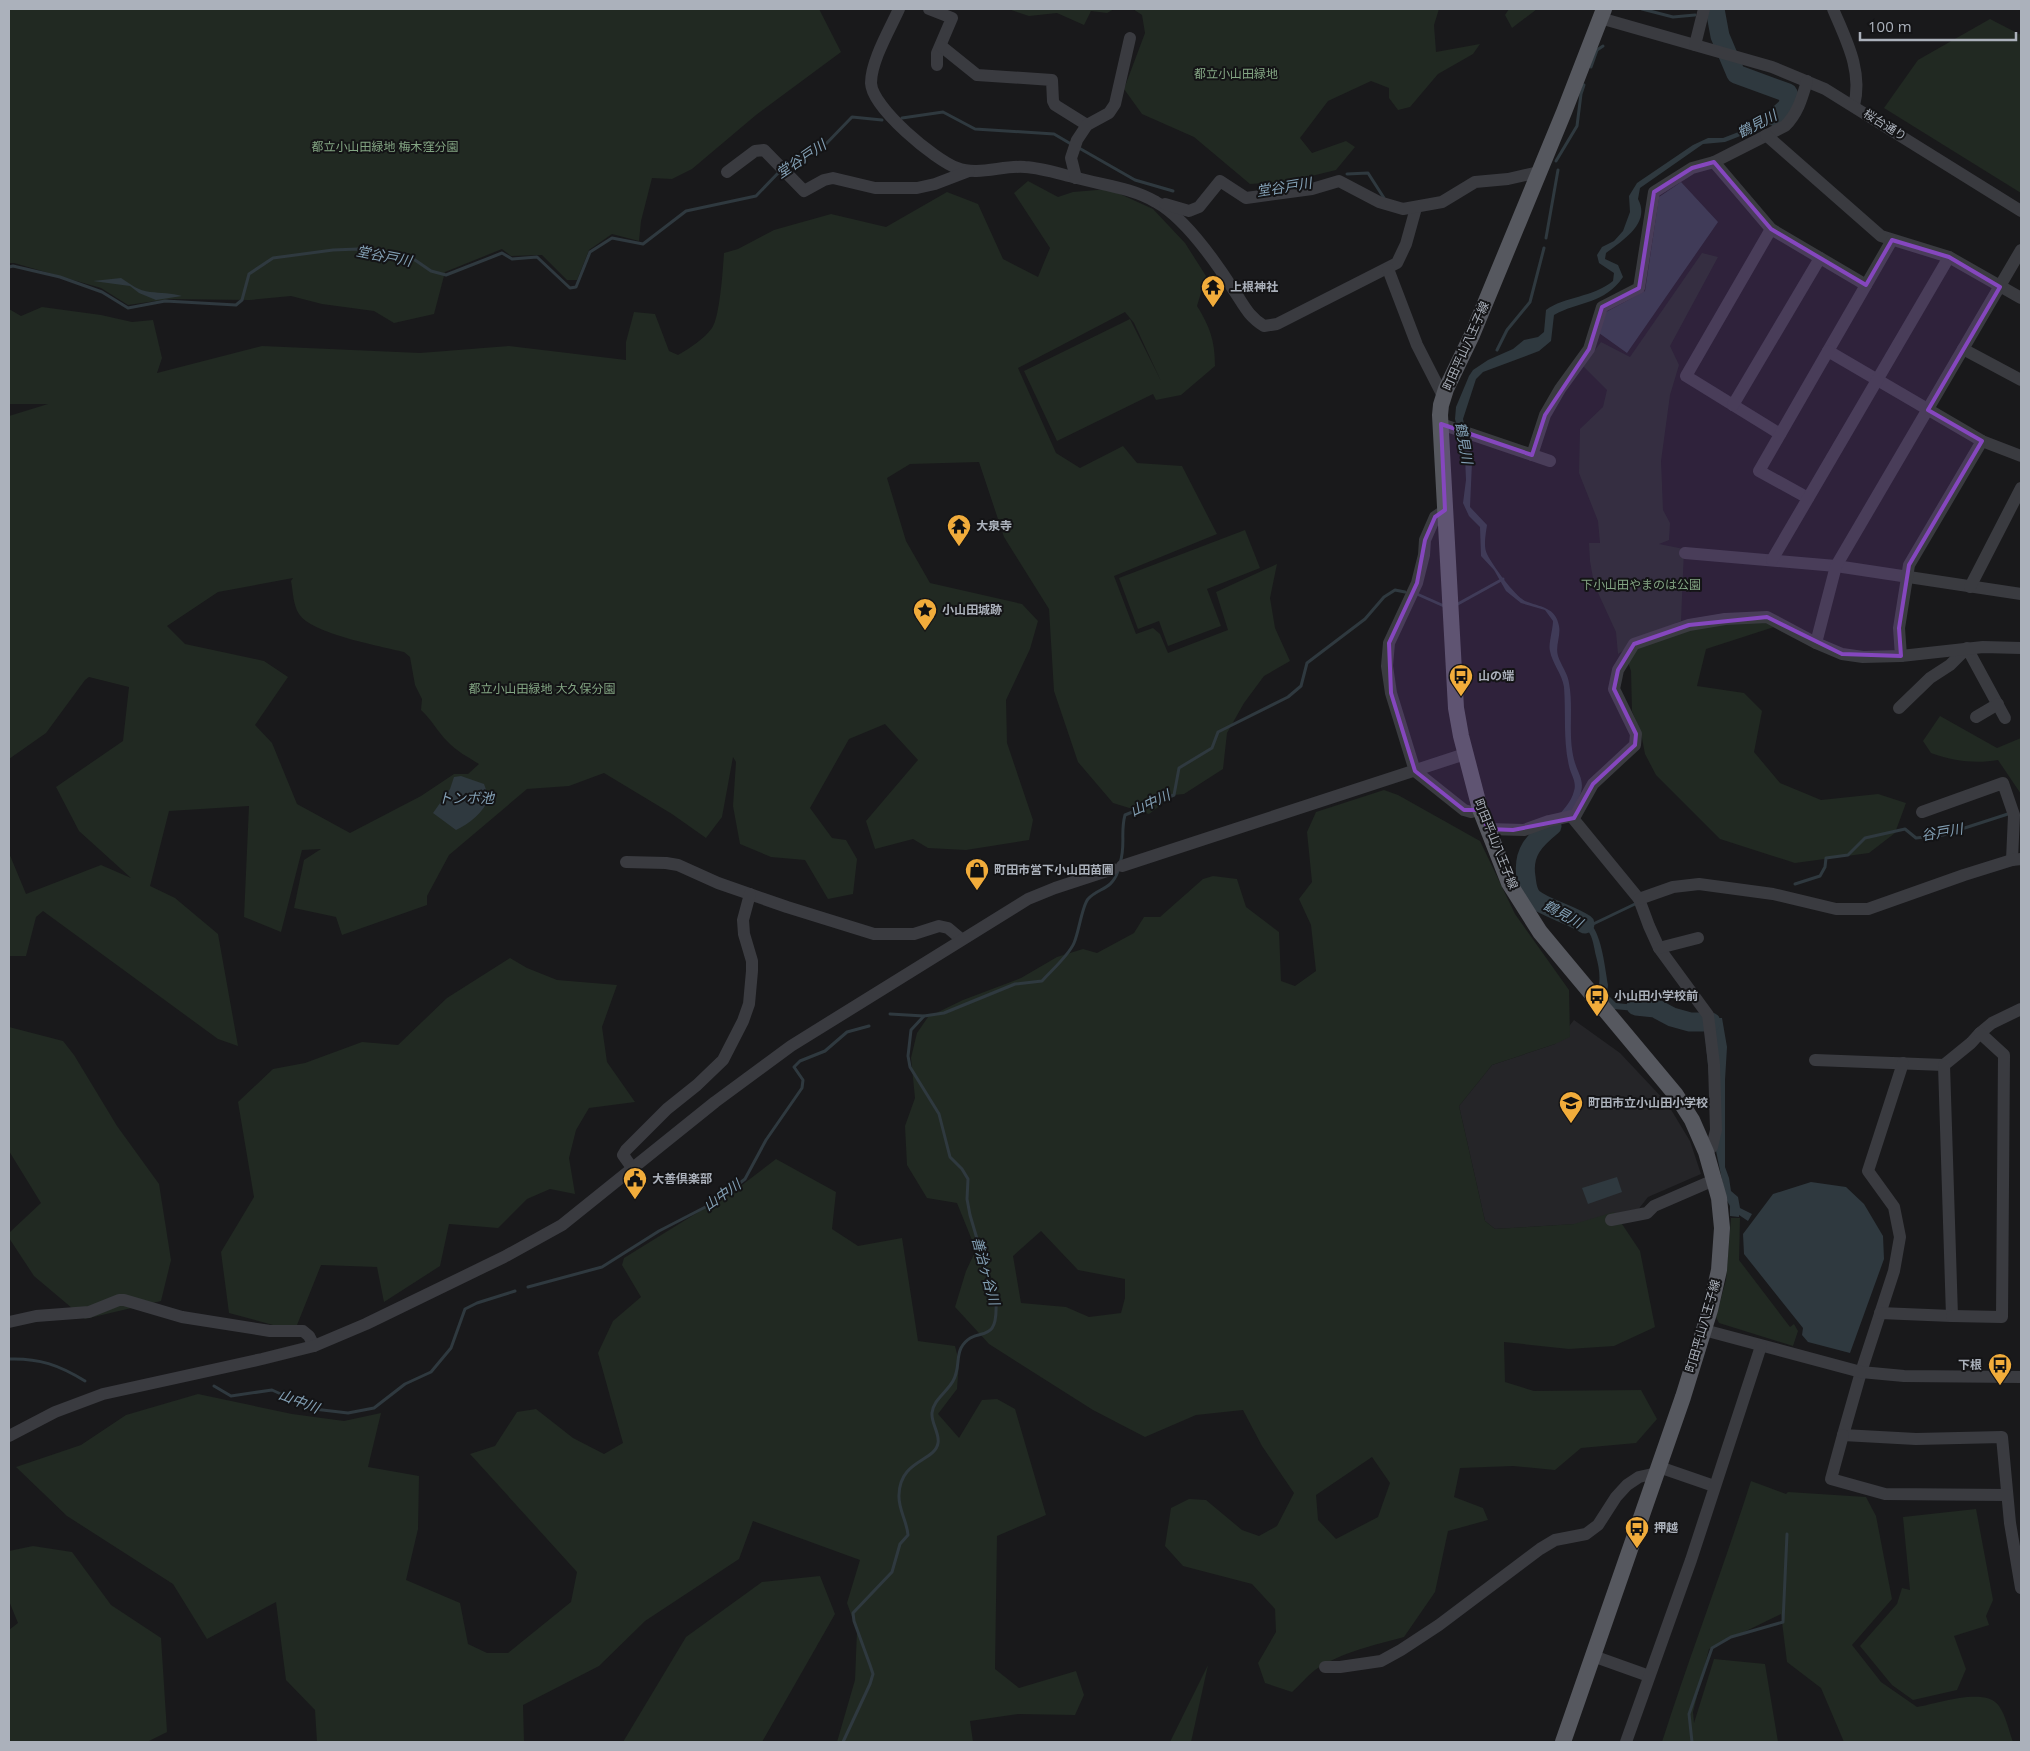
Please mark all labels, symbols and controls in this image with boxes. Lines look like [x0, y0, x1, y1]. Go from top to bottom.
scale bar [1860, 10, 2016, 42]
text: 100 m [1868, 16, 1912, 36]
park label: 都立小山田緑地 [1194, 65, 1278, 82]
water label: 鶴見川 [1734, 104, 1782, 142]
street label: 桜台通り [1860, 105, 1910, 145]
water label: 堂谷戸川 [772, 134, 831, 182]
park label: 都立小山田緑地 梅木窪分園 [311, 138, 459, 155]
water label: 堂谷戸川 [1255, 172, 1315, 200]
water label: 堂谷戸川 [355, 241, 415, 271]
temple icon: 上根神社 [1200, 274, 1226, 308]
place label: 上根神社 [1230, 278, 1278, 295]
street label: 町田平山八王子線 [1438, 298, 1493, 393]
water label: 鶴見川 [1451, 421, 1478, 467]
temple icon: 大泉寺 [946, 513, 972, 547]
place label: 大泉寺 [976, 517, 1012, 534]
park label: 下小山田やまのは公園 [1581, 576, 1701, 593]
place icon: 小山田城跡 [912, 597, 938, 631]
place label: 小山田城跡 [942, 601, 1002, 618]
bus stop icon: 山の端 [1448, 663, 1474, 697]
place label: 山の端 [1478, 667, 1514, 684]
park label: 都立小山田緑地 大久保分園 [468, 680, 616, 697]
water label: 山中川 [1127, 784, 1175, 820]
water label: トンボ池 [438, 788, 496, 807]
street label: 町田平山八王子線 [1471, 796, 1522, 892]
water label: 谷戸川 [1920, 818, 1966, 845]
shop icon: 町田市営下小山田苗圃 [964, 857, 990, 891]
place label: 町田市営下小山田苗圃 [994, 861, 1114, 878]
water label: 鶴見川 [1540, 895, 1588, 933]
bus stop icon: 小山田小学校前 [1584, 983, 1610, 1017]
place label: 小山田小学校前 [1614, 987, 1698, 1004]
school or university icon: 町田市立小山田小学校 [1558, 1090, 1584, 1124]
place label: 町田市立小山田小学校 [1588, 1094, 1708, 1111]
public building icon: 大善倶楽部 [622, 1166, 648, 1200]
place label: 大善倶楽部 [652, 1170, 712, 1187]
water label: 山中川 [699, 1174, 746, 1214]
water label: 善治ヶ谷川 [968, 1235, 1005, 1309]
street label: 町田平山八王子線 [1681, 1277, 1724, 1374]
bus stop icon: 下根 [1987, 1352, 2013, 1386]
place label: 下根 [1958, 1356, 1982, 1373]
water label: 山中川 [276, 1384, 324, 1418]
bus stop icon: 押越 [1624, 1515, 1650, 1549]
place label: 押越 [1654, 1519, 1678, 1536]

